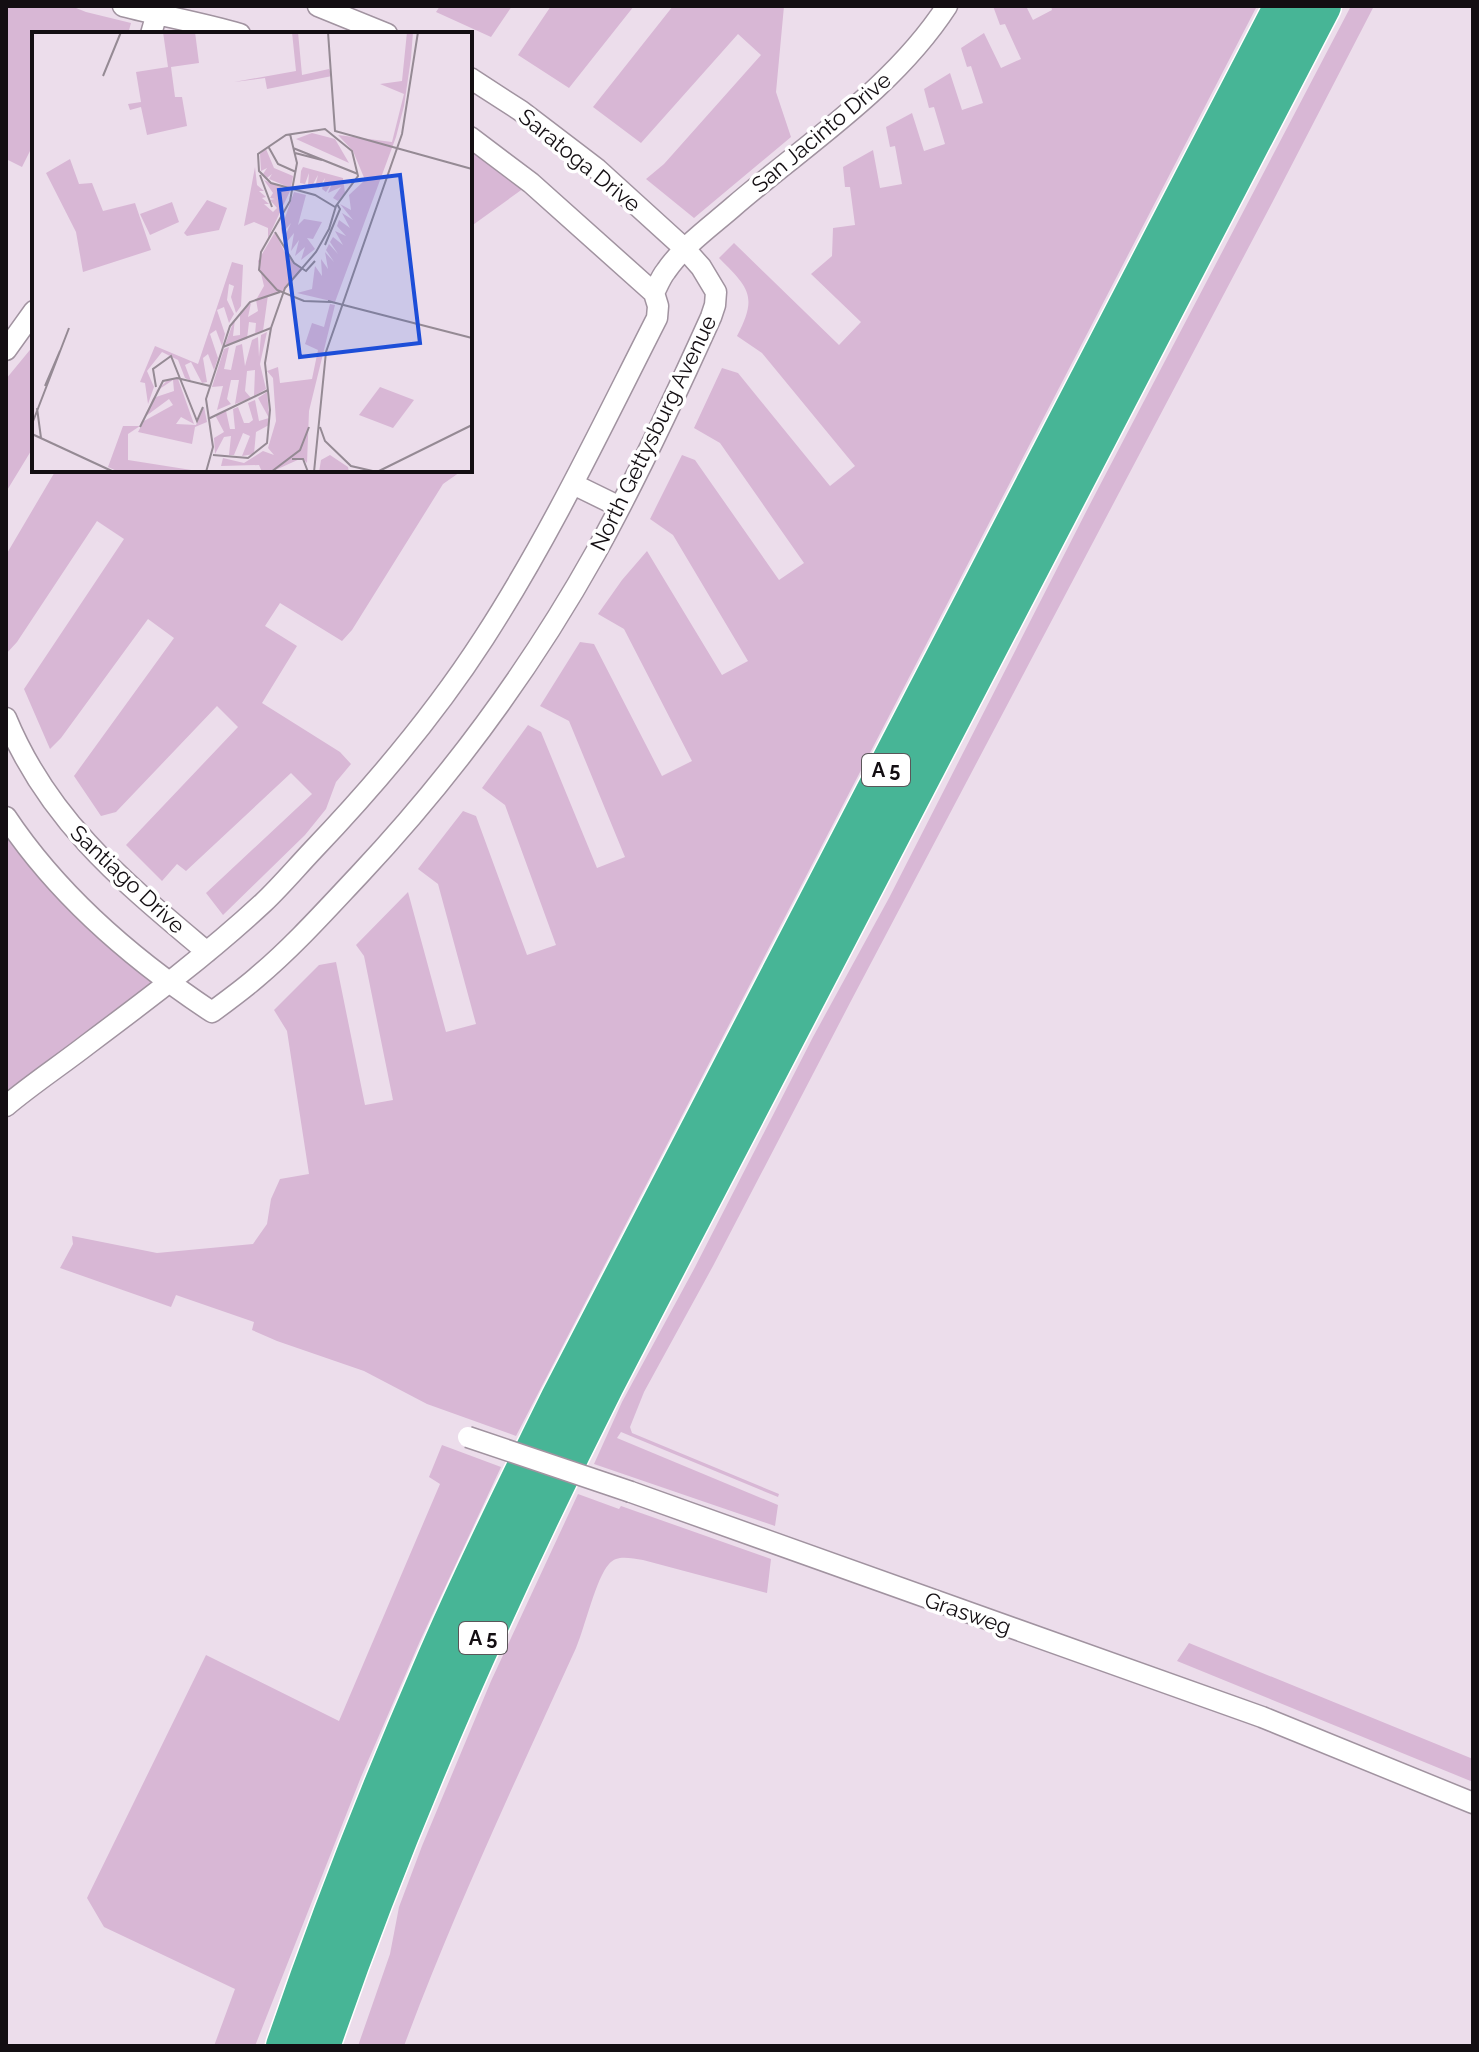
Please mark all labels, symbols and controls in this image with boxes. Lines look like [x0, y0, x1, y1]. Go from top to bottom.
inset map [32, 32, 472, 472]
street label: San Jacinto Drive [746, 66, 896, 198]
street label: Saratoga Drive [514, 103, 646, 217]
street label: North Gettysburg Avenue [585, 311, 721, 555]
road number: A 5 [862, 754, 910, 786]
street label: Santiago Drive [65, 819, 191, 939]
street label: Grasweg [921, 1586, 1015, 1640]
road number: A 5 [459, 1622, 507, 1654]

